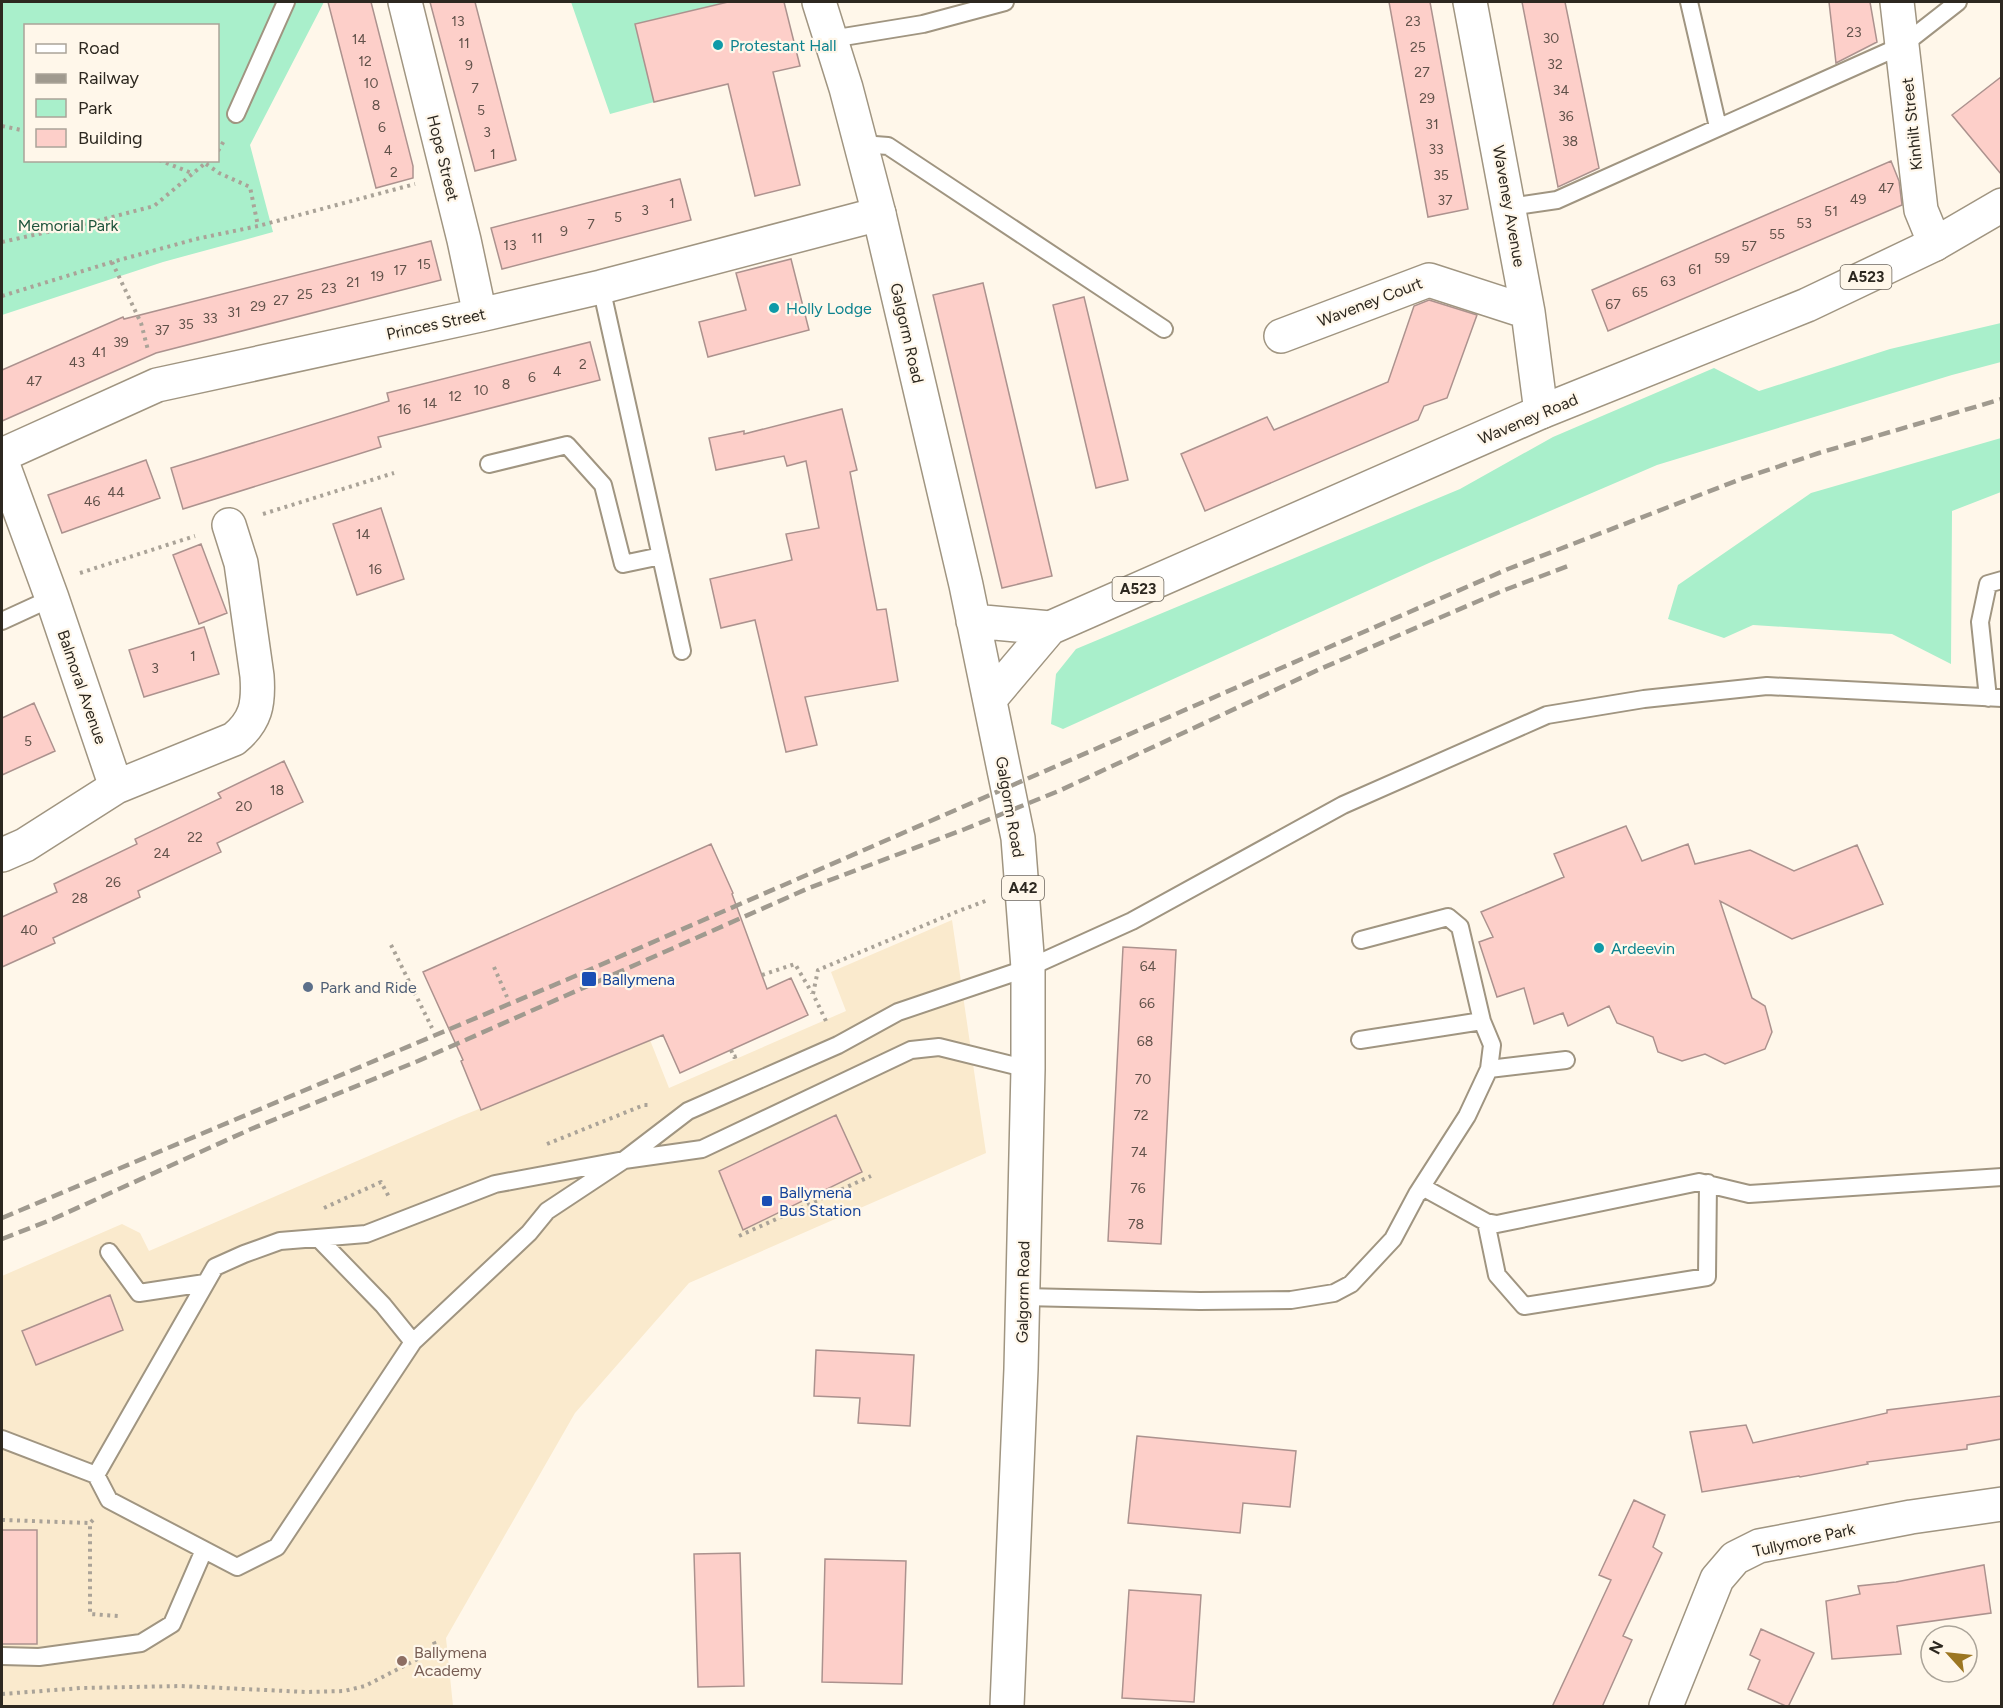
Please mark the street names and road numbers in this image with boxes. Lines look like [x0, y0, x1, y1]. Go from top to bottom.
street label: Kinhilt Street [1898, 77, 1926, 171]
street label: Hope Street [423, 113, 463, 203]
street label: Waveney Avenue [1489, 144, 1529, 269]
road number: A523 [1840, 265, 1892, 289]
street label: Waveney Court [1315, 273, 1425, 331]
street label: Galgorm Road [886, 281, 928, 385]
street label: Princes Street [385, 304, 487, 344]
street label: Waveney Road [1475, 389, 1581, 449]
road number: A523 [1112, 577, 1164, 601]
street label: Balmoral Avenue [54, 627, 111, 747]
street label: Galgorm Road [992, 755, 1028, 859]
road number: A42 [1002, 876, 1044, 900]
street label: Galgorm Road [1013, 1241, 1033, 1343]
street label: Tullymore Park [1751, 1519, 1857, 1561]

